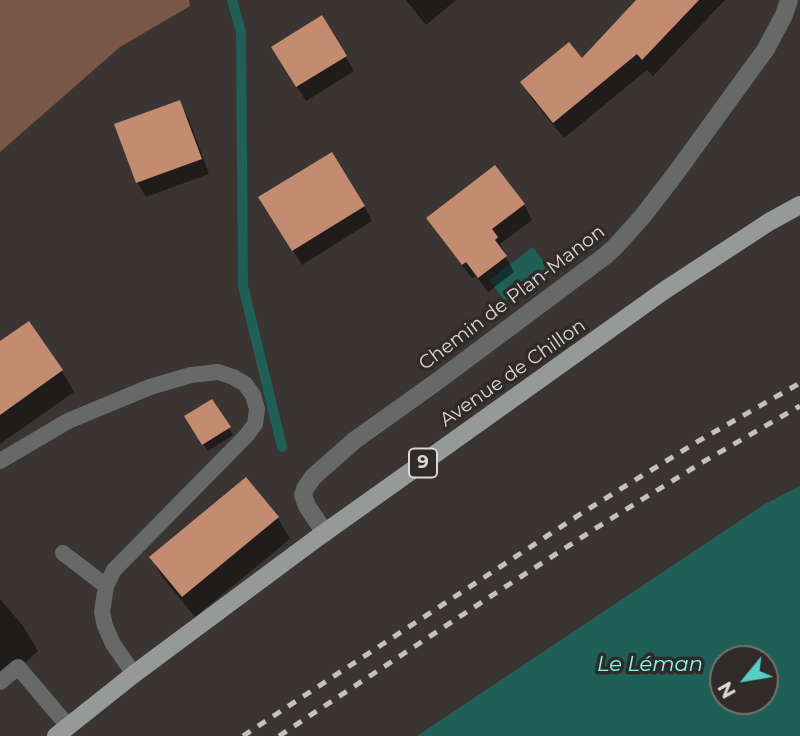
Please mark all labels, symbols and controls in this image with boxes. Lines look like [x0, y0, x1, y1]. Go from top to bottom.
street label: Chemin de Plan-Manon [414, 221, 610, 375]
street label: Avenue de Chillon [436, 314, 590, 432]
road number: 9 [409, 448, 437, 477]
north arrow [709, 645, 779, 715]
water label: Le Léman [597, 652, 703, 678]
text: N [713, 677, 741, 702]

